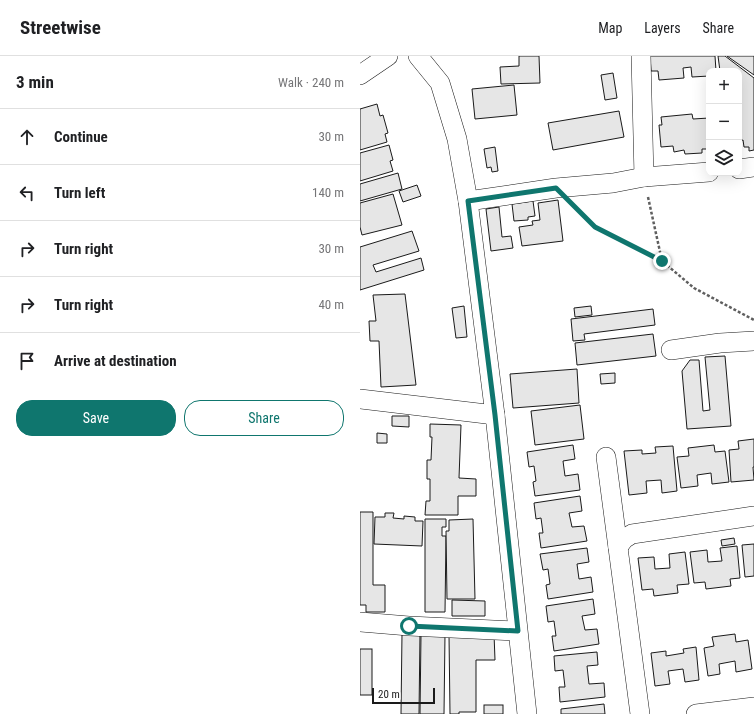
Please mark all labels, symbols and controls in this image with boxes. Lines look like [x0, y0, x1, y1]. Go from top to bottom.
text: Streetwise [20, 16, 101, 39]
text: Map [598, 20, 622, 36]
text: Layers [644, 20, 681, 36]
text: Share [703, 20, 734, 36]
map controls [706, 68, 742, 176]
button: + [706, 68, 742, 104]
text: 3 min [16, 72, 54, 92]
text: Walk · 240 m [278, 75, 344, 90]
button: − [706, 104, 742, 140]
icon: ahead [16, 126, 38, 148]
text: Continue [54, 128, 108, 146]
text: 30 m [318, 129, 344, 144]
button: layers [706, 140, 742, 176]
icon: left [16, 182, 38, 204]
text: Turn left [54, 184, 105, 202]
text: 140 m [312, 185, 344, 200]
icon: right [16, 238, 38, 260]
text: Turn right [54, 240, 113, 258]
text: 30 m [318, 241, 344, 256]
route end [653, 252, 671, 270]
icon: right [16, 294, 38, 316]
text: Turn right [54, 296, 113, 314]
text: 40 m [318, 297, 344, 312]
icon: arrive [16, 350, 38, 372]
text: Arrive at destination [54, 352, 177, 370]
button: Save [16, 400, 176, 436]
button: Share [184, 400, 344, 436]
route start [400, 617, 418, 635]
scale bar [372, 686, 435, 705]
text: 20 m [378, 688, 400, 701]

